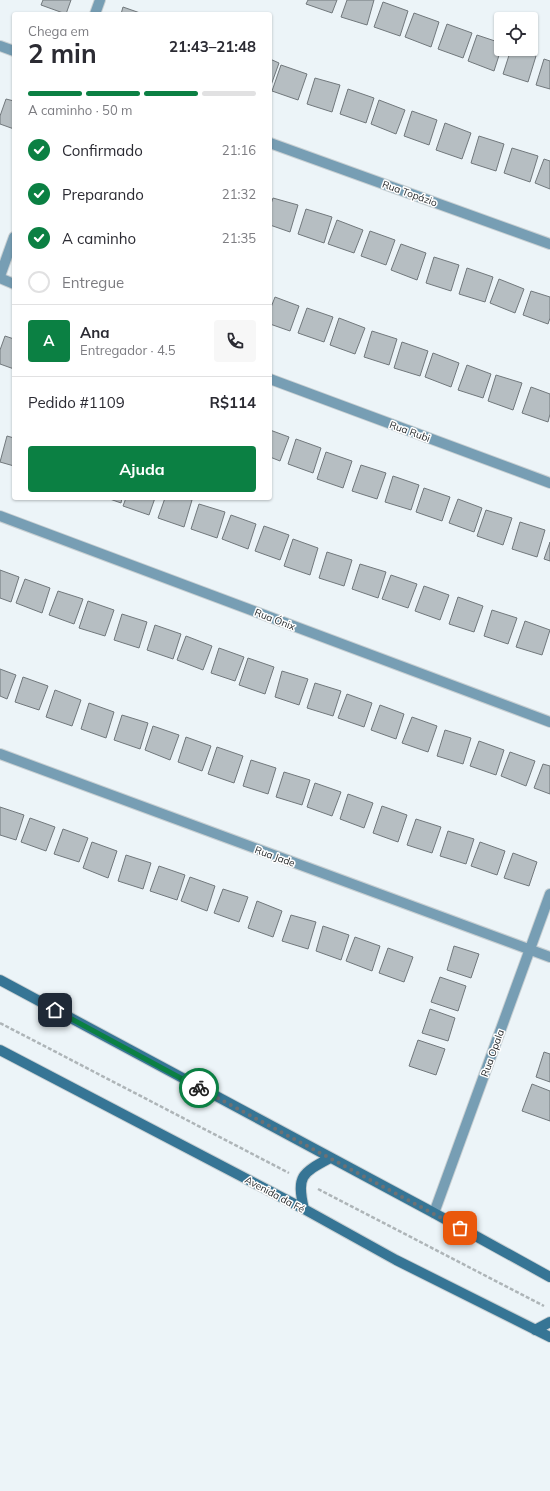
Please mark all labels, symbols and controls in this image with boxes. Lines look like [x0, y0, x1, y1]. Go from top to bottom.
map controls [494, 12, 538, 56]
button: locate [494, 12, 538, 56]
text: Chega em [28, 23, 89, 39]
text: 2 min [28, 37, 97, 70]
text: 21:43–21:48 [169, 37, 256, 56]
text: A caminho · 50 m [28, 102, 133, 118]
icon: check [28, 139, 50, 161]
text: Confirmado [62, 141, 143, 160]
text: 21:16 [222, 142, 256, 158]
street label: Rua Topázio [381, 178, 439, 210]
icon: check [28, 183, 50, 205]
text: Preparando [62, 185, 144, 204]
text: 21:32 [222, 186, 256, 202]
icon: check [28, 227, 50, 249]
text: A caminho [62, 229, 136, 248]
text: 21:35 [222, 230, 256, 246]
text: Entregue [62, 273, 124, 292]
button: phone [214, 320, 256, 362]
text: Ana [80, 323, 110, 342]
text: A [43, 331, 55, 350]
text: Entregador · 4.5 [80, 342, 175, 358]
text: Pedido #1109 [28, 393, 125, 412]
text: R$114 [209, 393, 256, 412]
street label: Rua Rubi [388, 418, 432, 445]
button: Ajuda [28, 446, 256, 492]
street label: Rua Ónix [253, 606, 298, 633]
street label: Rua Jade [253, 843, 297, 870]
pin [38, 993, 72, 1027]
icon: home [44, 999, 66, 1021]
street label: Rua Opala [478, 1028, 507, 1079]
courier [179, 1068, 219, 1108]
icon: bike [188, 1077, 210, 1099]
street label: Avenida da Fé [243, 1173, 307, 1216]
pin [443, 1211, 477, 1245]
icon: bag [449, 1217, 471, 1239]

